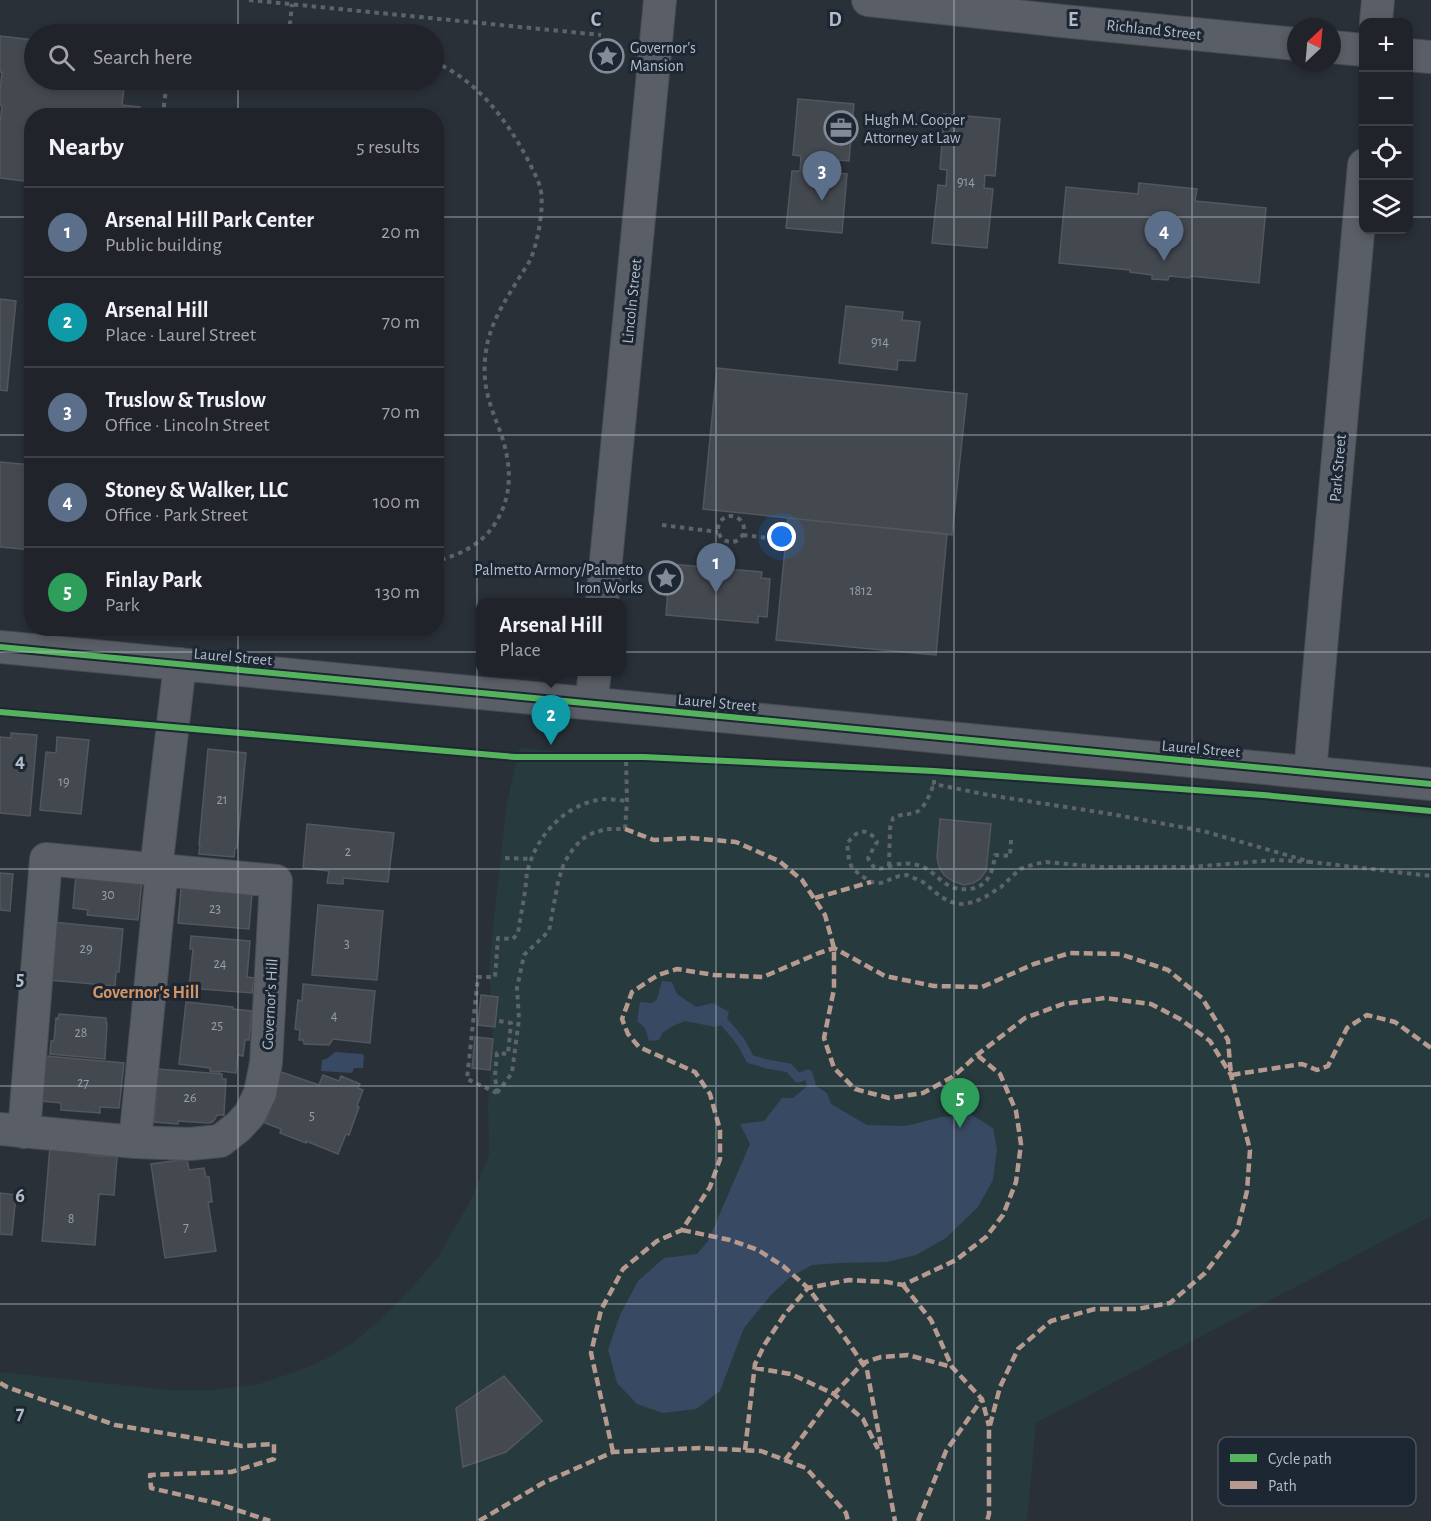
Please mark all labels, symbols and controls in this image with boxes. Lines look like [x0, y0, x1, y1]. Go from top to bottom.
text: C [591, 10, 602, 30]
text: D [828, 10, 842, 30]
text: E [1068, 10, 1078, 30]
street label: Richland Street [1106, 17, 1202, 43]
north arrow [1287, 18, 1341, 72]
map controls [1359, 18, 1413, 234]
button: + [1359, 18, 1413, 72]
search box [24, 24, 444, 90]
place icon: Governor's Mansion [589, 38, 625, 74]
place label: Governor's Mansion [630, 40, 696, 74]
icon: search [45, 41, 78, 74]
text: Search here [93, 46, 192, 68]
button: − [1359, 72, 1413, 126]
office icon: Hugh M. Cooper Attorney at Law [823, 110, 859, 146]
place label: Hugh M. Cooper Attorney at Law [864, 112, 966, 147]
button: locate [1359, 126, 1413, 180]
text: Nearby [48, 134, 124, 160]
text: 5 results [356, 137, 420, 157]
pin: 3 [802, 152, 842, 201]
house number: 914 [957, 175, 975, 189]
button: layers [1359, 180, 1413, 234]
text: Arsenal Hill Park Center [105, 209, 314, 231]
pin: 4 [1144, 212, 1184, 261]
text: 1 [64, 222, 71, 242]
text: 20 m [381, 222, 420, 242]
text: Public building [105, 235, 222, 255]
street label: Lincoln Street [620, 258, 644, 344]
text: Arsenal Hill [105, 299, 209, 321]
text: 2 [63, 312, 72, 332]
text: 70 m [382, 312, 420, 332]
text: Place · Laurel Street [105, 325, 256, 345]
house number: 914 [871, 335, 889, 349]
text: Truslow & Truslow [105, 389, 266, 411]
text: 3 [63, 402, 72, 422]
text: 70 m [382, 402, 420, 422]
text: Office · Lincoln Street [105, 415, 270, 435]
street label: Park Street [1327, 434, 1349, 503]
text: Stoney & Walker, LLC [105, 479, 288, 501]
text: 4 [62, 492, 73, 512]
text: 100 m [373, 492, 420, 512]
text: Office · Park Street [105, 505, 248, 525]
your location [767, 522, 796, 551]
pin: 1 [696, 544, 736, 593]
place icon: Palmetto Armory/Palmetto Iron Works [648, 560, 684, 596]
place label: Palmetto Armory/Palmetto Iron Works [474, 562, 643, 596]
text: Finlay Park [105, 569, 202, 591]
text: 5 [63, 582, 72, 602]
text: 130 m [375, 582, 420, 602]
house number: 1812 [850, 584, 872, 598]
text: Park [105, 595, 140, 615]
popup [476, 598, 626, 676]
text: Arsenal Hill [499, 614, 603, 636]
text: Place [499, 640, 541, 660]
street label: Laurel Street [193, 646, 273, 668]
street label: Laurel Street [677, 692, 757, 714]
pin: 2 [532, 696, 570, 745]
street label: Laurel Street [1161, 738, 1241, 760]
text: 4 [15, 751, 25, 771]
house number: 19 [58, 775, 70, 789]
house number: 21 [216, 793, 228, 807]
house number: 2 [345, 845, 351, 859]
house number: 30 [101, 888, 115, 902]
house number: 23 [209, 902, 221, 916]
house number: 3 [344, 937, 350, 951]
house number: 29 [80, 942, 92, 956]
house number: 24 [213, 957, 227, 971]
street label: Governor's Hill [260, 958, 280, 1050]
text: 5 [16, 969, 24, 989]
district label: Governor's Hill [93, 984, 199, 1002]
house number: 4 [331, 1009, 338, 1023]
house number: 25 [211, 1019, 223, 1033]
house number: 28 [74, 1026, 88, 1040]
house number: 27 [77, 1076, 89, 1090]
pin: 5 [940, 1078, 980, 1128]
house number: 26 [184, 1091, 196, 1105]
house number: 5 [309, 1109, 315, 1123]
text: 6 [15, 1186, 25, 1206]
house number: 8 [68, 1212, 74, 1226]
house number: 7 [183, 1220, 189, 1234]
text: 7 [16, 1403, 25, 1423]
legend [1218, 1437, 1416, 1506]
text: Cycle path [1268, 1451, 1332, 1468]
text: Path [1268, 1478, 1297, 1494]

